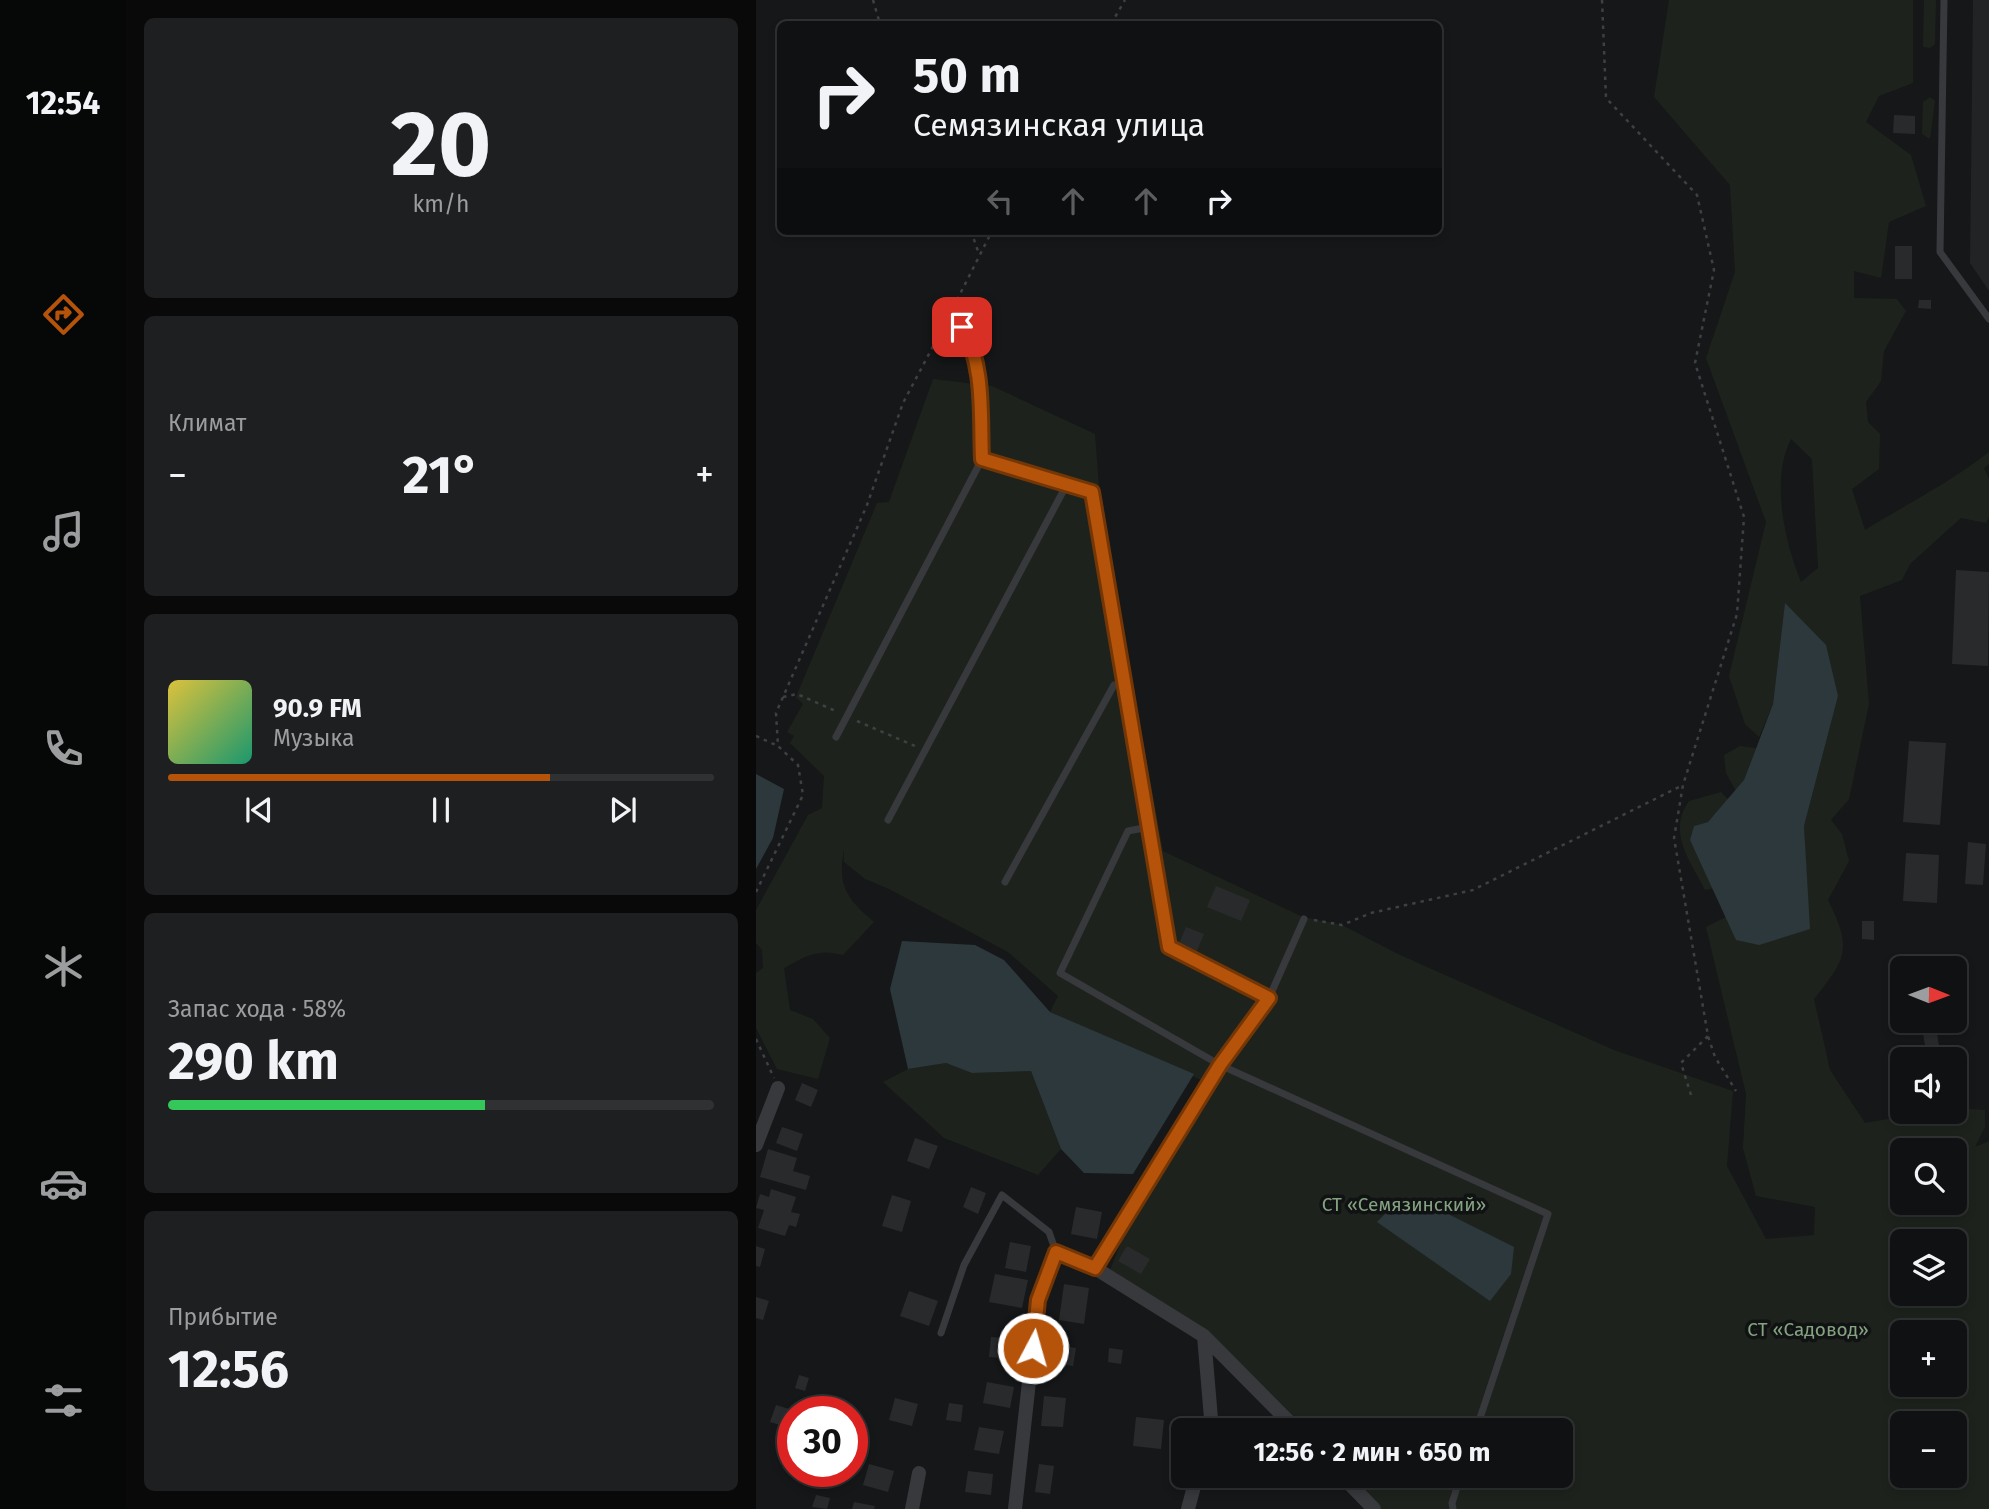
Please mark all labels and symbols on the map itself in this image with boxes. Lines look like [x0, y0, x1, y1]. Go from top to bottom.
pin [932, 297, 992, 357]
north arrow [1890, 956, 1967, 1032]
park label: СТ «Семязинский» [1322, 1193, 1486, 1216]
position arrow [996, 1311, 1070, 1385]
park label: СТ «Садовод» [1747, 1318, 1869, 1341]
speed limit sign: 30 [777, 1396, 868, 1487]

